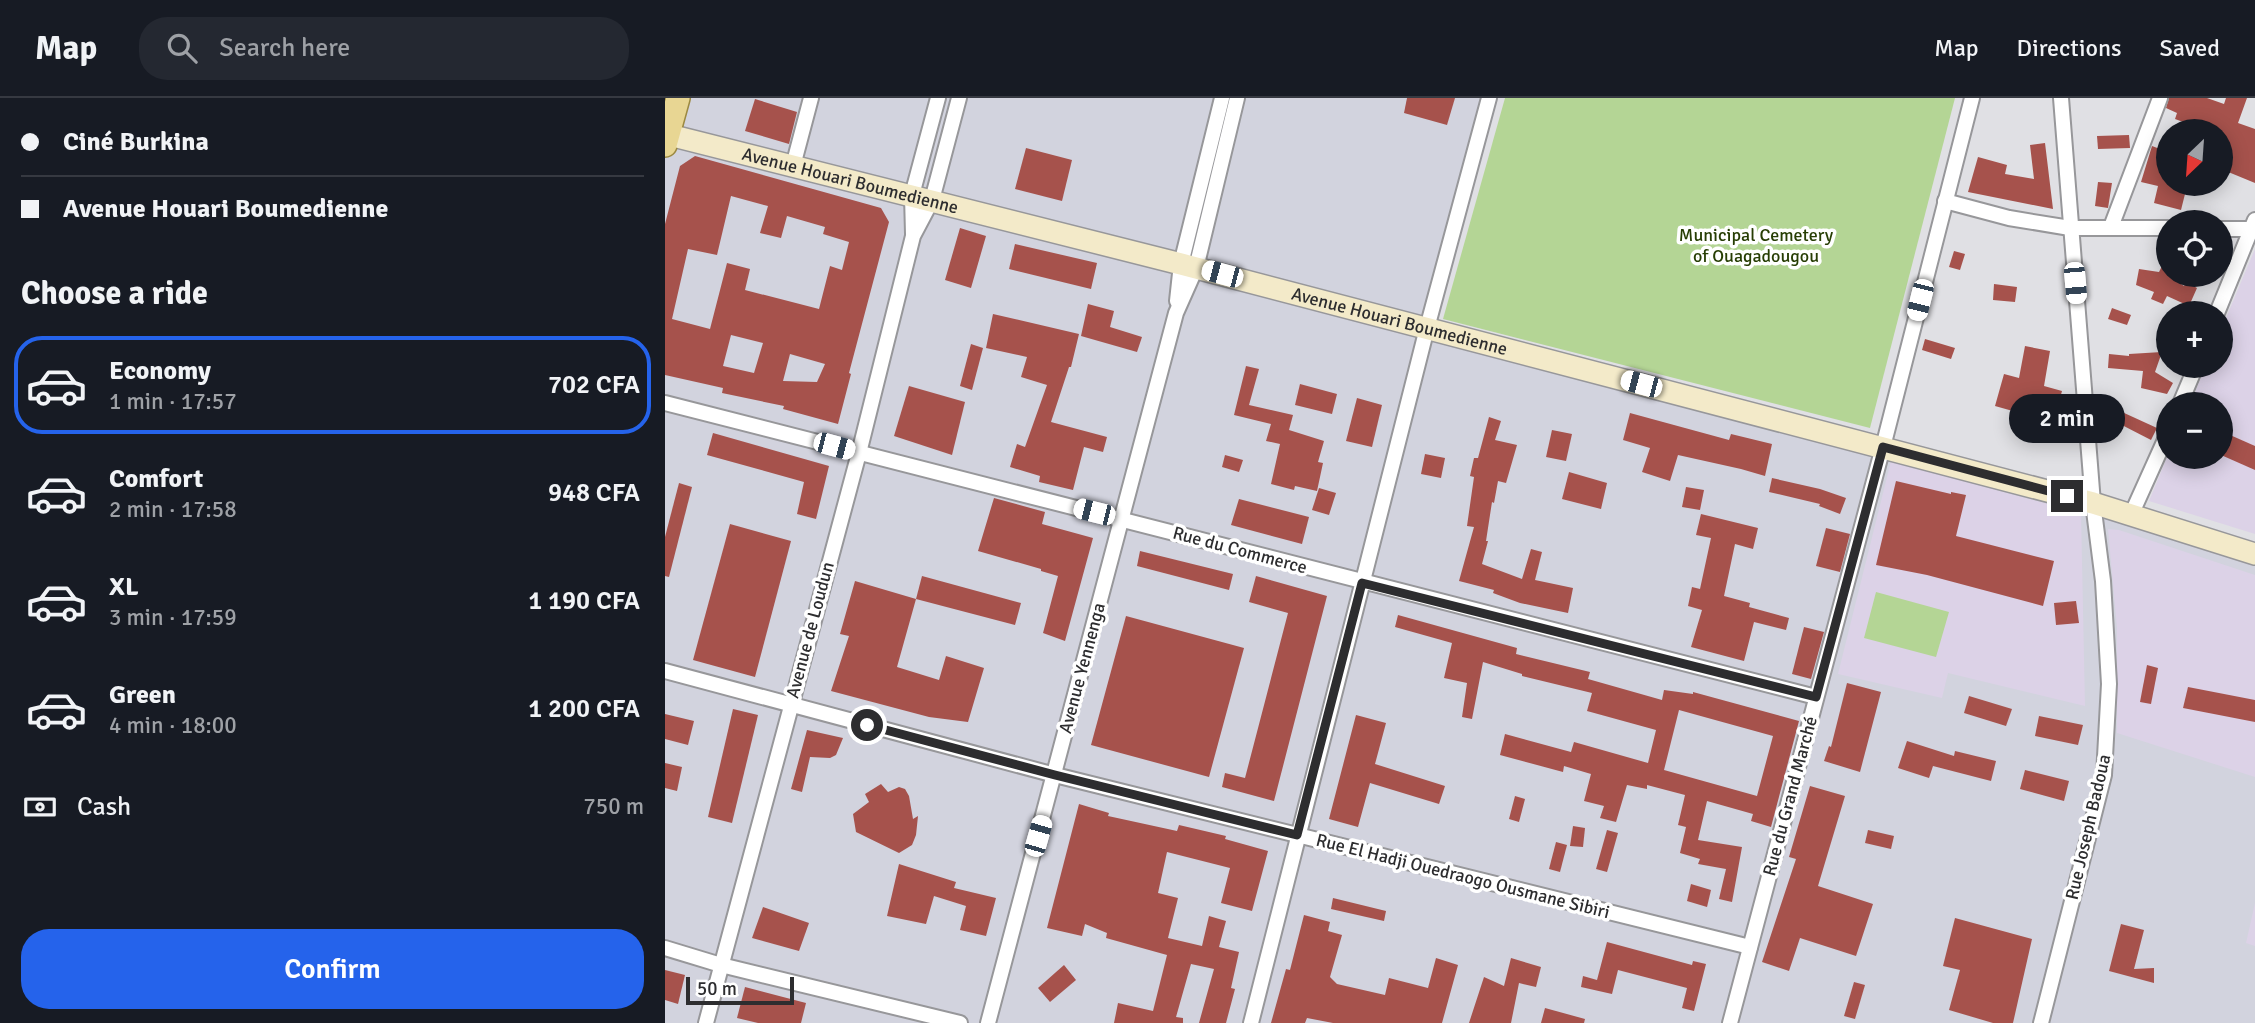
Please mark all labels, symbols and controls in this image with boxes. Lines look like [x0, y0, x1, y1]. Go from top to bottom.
search box [139, 17, 629, 80]
text: Map [35, 28, 97, 69]
icon: search [163, 29, 201, 67]
text: Search here [219, 32, 350, 64]
text: Map [1934, 33, 1979, 63]
text: Directions [2017, 33, 2122, 63]
text: Saved [2160, 33, 2220, 63]
north arrow [2156, 119, 2233, 196]
map controls [2156, 119, 2233, 469]
text: Ciné Burkina [63, 126, 209, 158]
street label: Avenue Houari Boumedienne [740, 143, 961, 218]
text: Avenue Houari Boumedienne [63, 193, 388, 225]
button: locate [2156, 210, 2233, 287]
park label: Municipal Cemetery of Ouagadougou [1679, 224, 1834, 267]
car [1199, 258, 1246, 290]
car [2063, 261, 2088, 305]
text: Choose a ride [21, 274, 208, 313]
car [1905, 277, 1936, 323]
street label: Avenue Houari Boumedienne [1289, 282, 1510, 360]
button: + [2156, 301, 2233, 378]
icon: car [25, 354, 88, 417]
text: Economy [109, 355, 211, 387]
car [1618, 368, 1665, 400]
text: 702 CFA [548, 369, 640, 401]
text: 1 min · 17:57 [109, 387, 237, 416]
button: − [2156, 392, 2233, 469]
callout: 2 min [2009, 394, 2125, 444]
text: 2 min [2039, 404, 2095, 433]
car [811, 430, 858, 462]
icon: car [25, 462, 88, 525]
text: Comfort [109, 463, 203, 495]
text: 948 CFA [548, 477, 640, 509]
route end [2051, 480, 2083, 512]
text: 2 min · 17:58 [109, 495, 237, 524]
car [1072, 497, 1117, 527]
street label: Rue du Commerce [1170, 522, 1310, 578]
street label: Avenue de Loudun [781, 559, 839, 701]
icon: car [25, 570, 88, 633]
text: XL [109, 571, 139, 603]
text: 1 190 CFA [528, 585, 640, 617]
street label: Avenue Yennenga [1054, 600, 1110, 736]
text: 3 min · 17:59 [109, 603, 237, 632]
icon: car [25, 678, 88, 741]
text: Green [109, 679, 176, 711]
text: 1 200 CFA [528, 693, 640, 725]
route start [851, 709, 883, 741]
text: 4 min · 18:00 [109, 711, 237, 740]
street label: Rue du Grand Marché [1758, 714, 1822, 878]
street label: Rue Joseph Badoua [2061, 752, 2115, 902]
icon: cash [21, 788, 59, 826]
text: Cash [77, 791, 131, 823]
text: 750 m [583, 792, 644, 821]
car [1023, 813, 1054, 859]
street label: Rue El Hadji Ouedraogo Ousmane Sibiri [1314, 829, 1612, 923]
button: Confirm [21, 929, 644, 1009]
scale bar [686, 974, 795, 1006]
text: 50 m [697, 977, 737, 1001]

